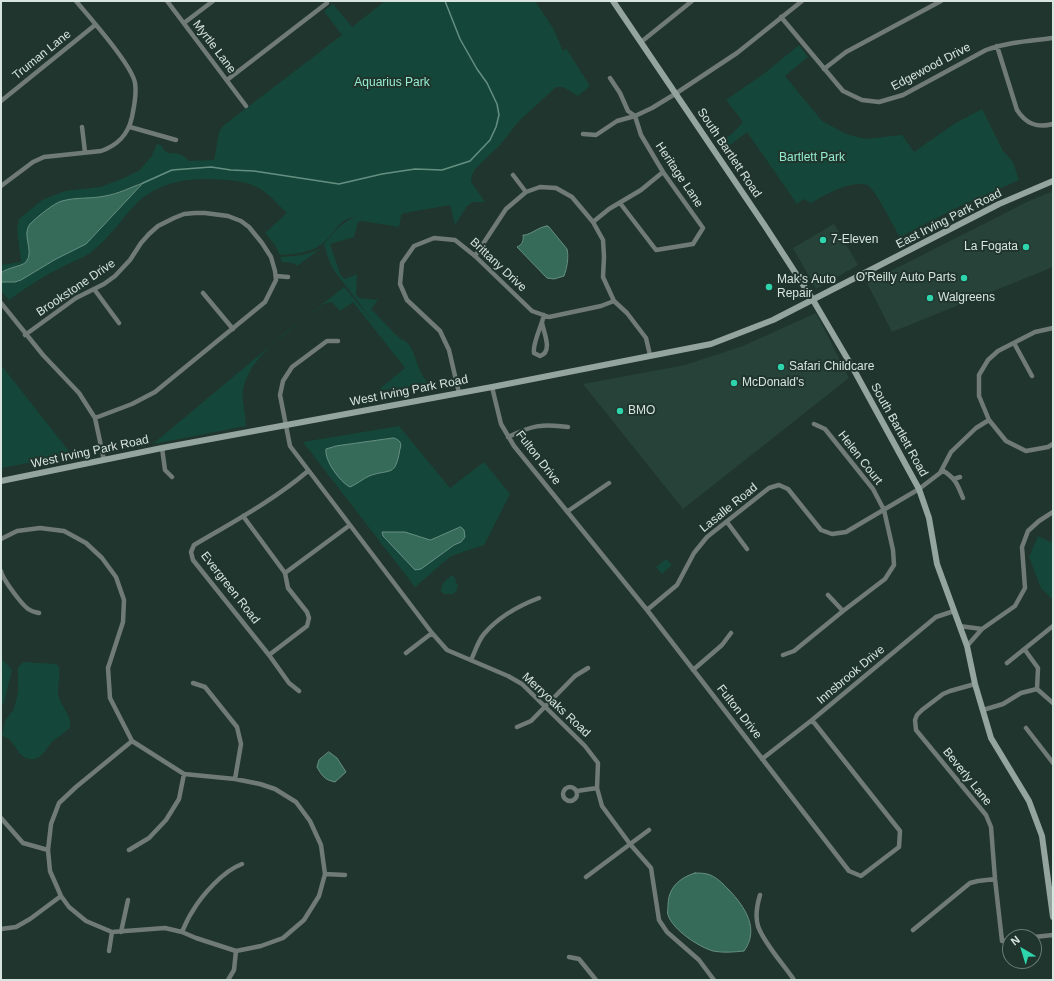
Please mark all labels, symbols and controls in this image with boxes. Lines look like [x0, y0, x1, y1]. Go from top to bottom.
street label: Myrtle Lane [189, 18, 239, 76]
street label: Truman Lane [10, 27, 74, 83]
street label: Edgewood Drive [889, 40, 973, 94]
park label: Aquarius Park [354, 76, 430, 90]
street label: South Bartlett Road [694, 106, 764, 200]
street label: Heritage Lane [652, 140, 706, 210]
park label: Bartlett Park [779, 151, 845, 165]
street label: East Irving Park Road [894, 186, 1004, 252]
place label: 7-Eleven [831, 233, 878, 247]
street label: Brittany Drive [467, 235, 529, 295]
marker: 7-Eleven [818, 235, 828, 245]
place label: La Fogata [964, 240, 1018, 254]
marker: La Fogata [1021, 242, 1031, 252]
street label: Brookstone Drive [34, 256, 118, 320]
place label: O'Reilly Auto Parts [856, 271, 956, 285]
place label: Mak's Auto Repair [777, 273, 836, 301]
marker: O'Reilly Auto Parts [959, 273, 969, 283]
marker: Mak's Auto Repair [764, 282, 774, 292]
place label: Walgreens [938, 291, 995, 305]
marker: Walgreens [925, 293, 935, 303]
place label: Safari Childcare [789, 360, 874, 374]
marker: Safari Childcare [776, 362, 786, 372]
street label: West Irving Park Road [349, 373, 469, 409]
place label: McDonald's [742, 376, 804, 390]
marker: McDonald's [729, 378, 739, 388]
street label: South Bartlett Road [867, 381, 931, 479]
place label: BMO [628, 404, 655, 418]
marker: BMO [615, 406, 625, 416]
street label: Fulton Drive [512, 428, 564, 488]
street label: Helen Court [835, 428, 885, 488]
street label: West Irving Park Road [30, 433, 150, 471]
street label: Lasalle Road [697, 480, 761, 536]
street label: Evergreen Road [197, 549, 263, 627]
street label: Innsbrook Drive [814, 642, 888, 708]
street label: Merryoaks Road [519, 670, 593, 740]
street label: Fulton Drive [713, 682, 765, 742]
street label: Beverly Lane [939, 745, 995, 809]
north arrow [1002, 929, 1042, 969]
text: N [1008, 933, 1022, 948]

